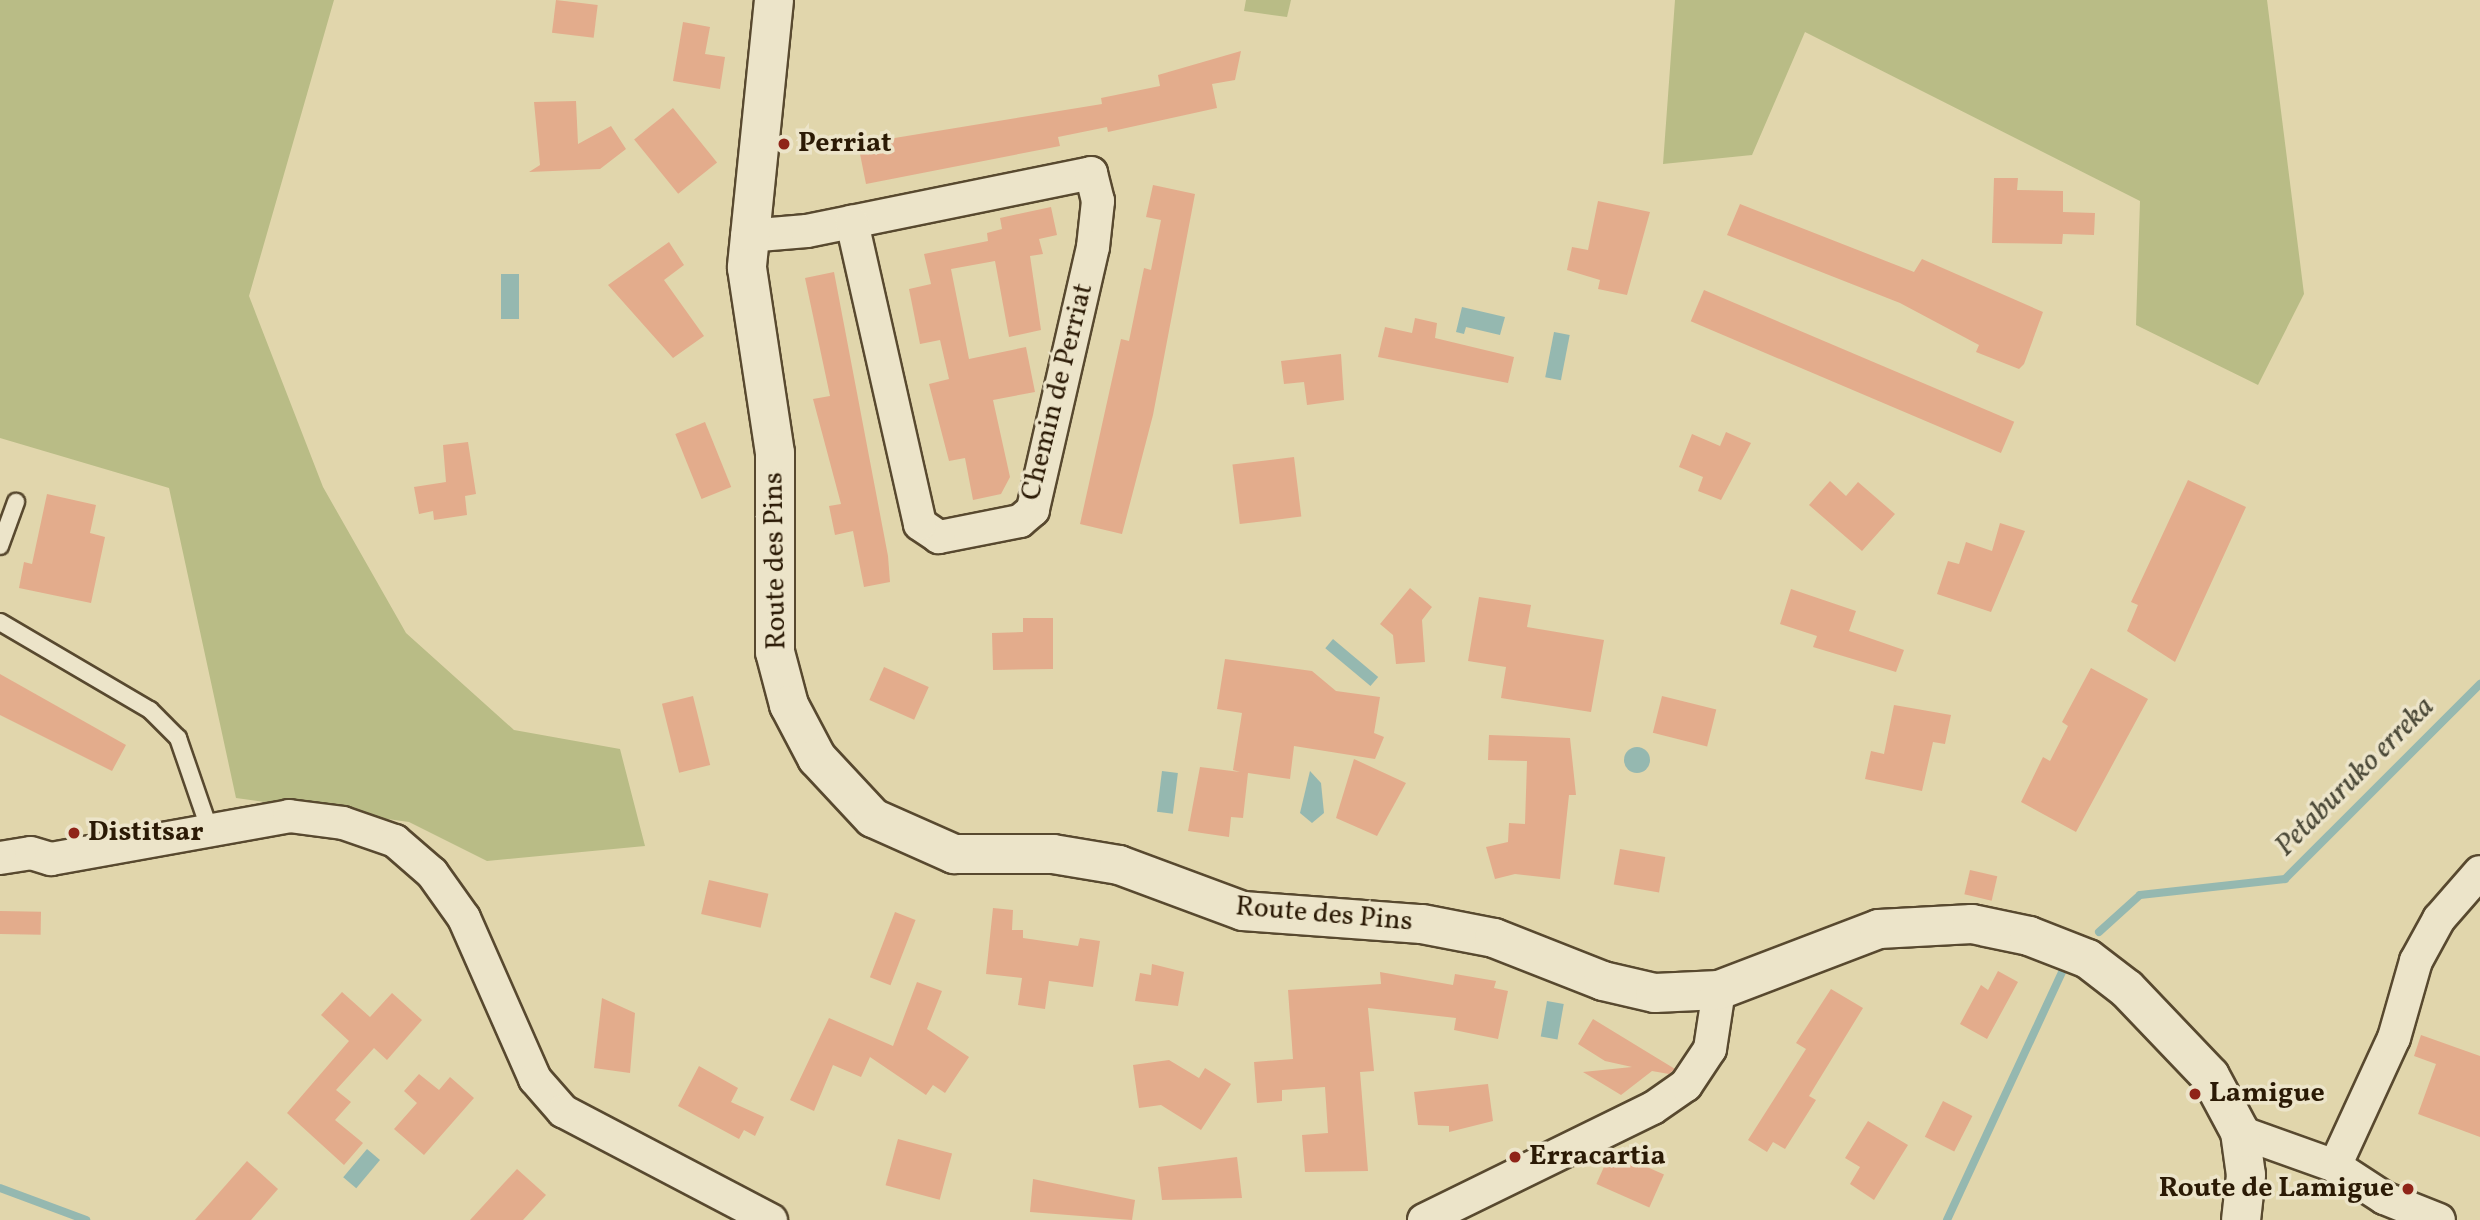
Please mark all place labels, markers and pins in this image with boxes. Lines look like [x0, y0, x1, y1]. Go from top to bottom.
place label: Perriat [798, 127, 892, 161]
marker: Perriat [776, 136, 792, 152]
place label: Distitsar [88, 816, 204, 850]
marker: Distitsar [66, 825, 82, 841]
place label: Lamigue [2209, 1077, 2325, 1111]
marker: Lamigue [2187, 1086, 2203, 1102]
place label: Erracartia [1529, 1140, 1666, 1174]
marker: Erracartia [1507, 1149, 1523, 1165]
place label: Route de Lamigue [2159, 1172, 2394, 1206]
marker: Route de Lamigue [2400, 1181, 2416, 1197]

